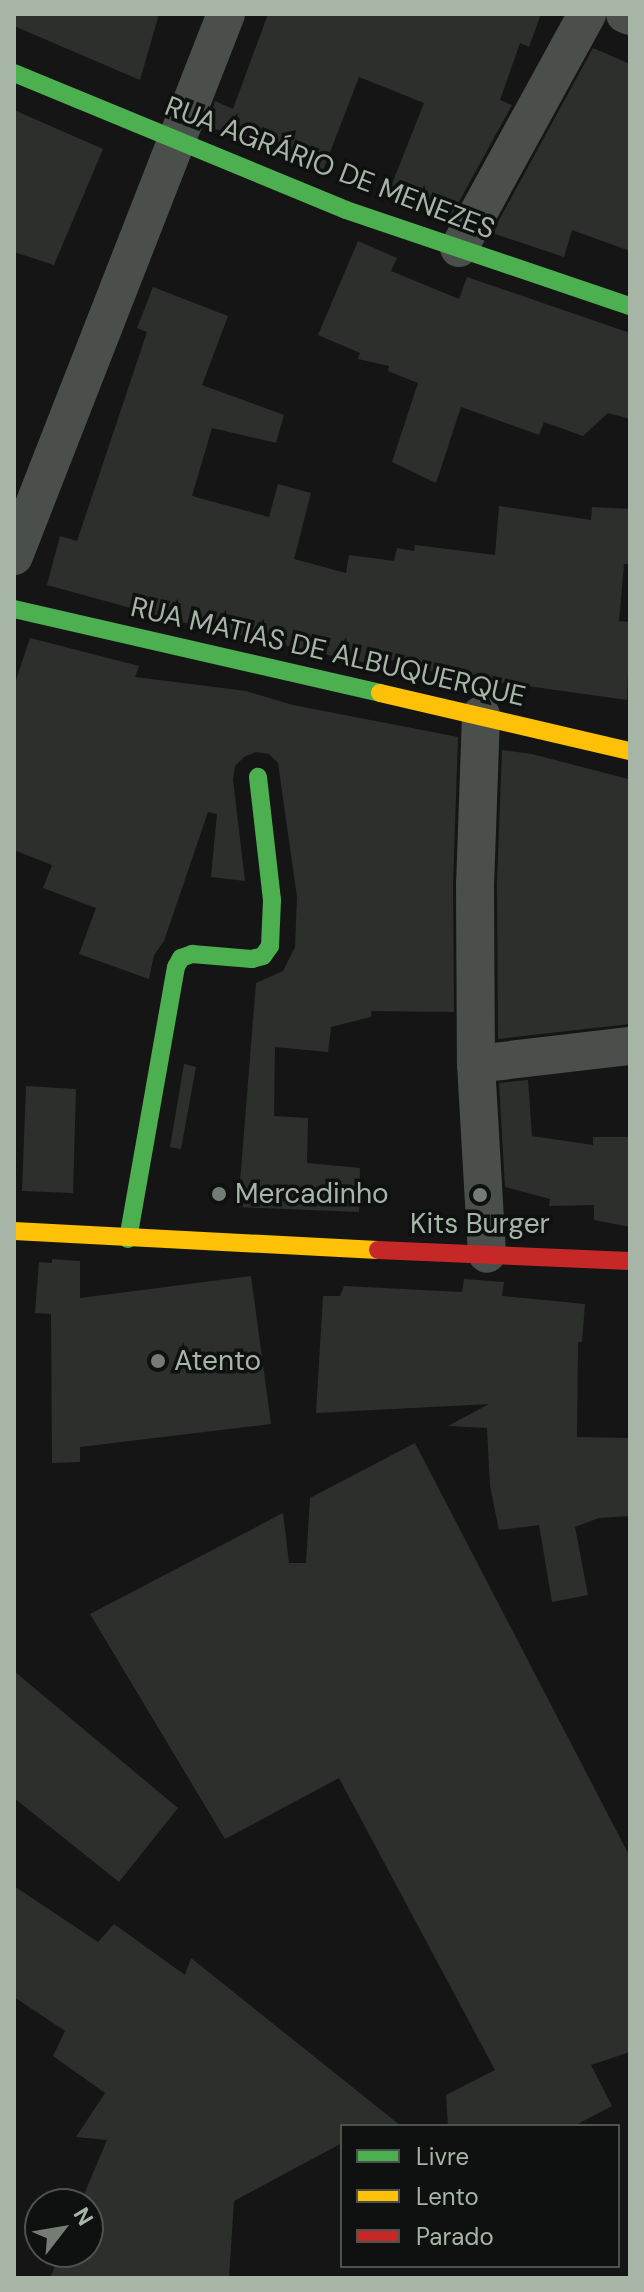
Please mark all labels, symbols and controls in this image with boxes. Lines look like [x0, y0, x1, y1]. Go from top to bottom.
street label: RUA AGRÁRIO DE MENEZES [160, 89, 500, 247]
street label: RUA MATIAS DE ALBUQUERQUE [127, 590, 529, 714]
place label: Mercadinho [235, 1177, 389, 1211]
marker: Mercadinho [210, 1185, 228, 1203]
marker: Kits Burger [471, 1186, 489, 1204]
place label: Kits Burger [410, 1207, 550, 1241]
place label: Atento [174, 1344, 261, 1378]
marker: Atento [149, 1352, 167, 1370]
legend [340, 2124, 620, 2268]
text: Livre [416, 2141, 469, 2172]
text: Lento [416, 2181, 479, 2212]
north arrow [24, 2188, 104, 2268]
text: N [67, 2202, 100, 2231]
text: Parado [416, 2221, 494, 2252]

